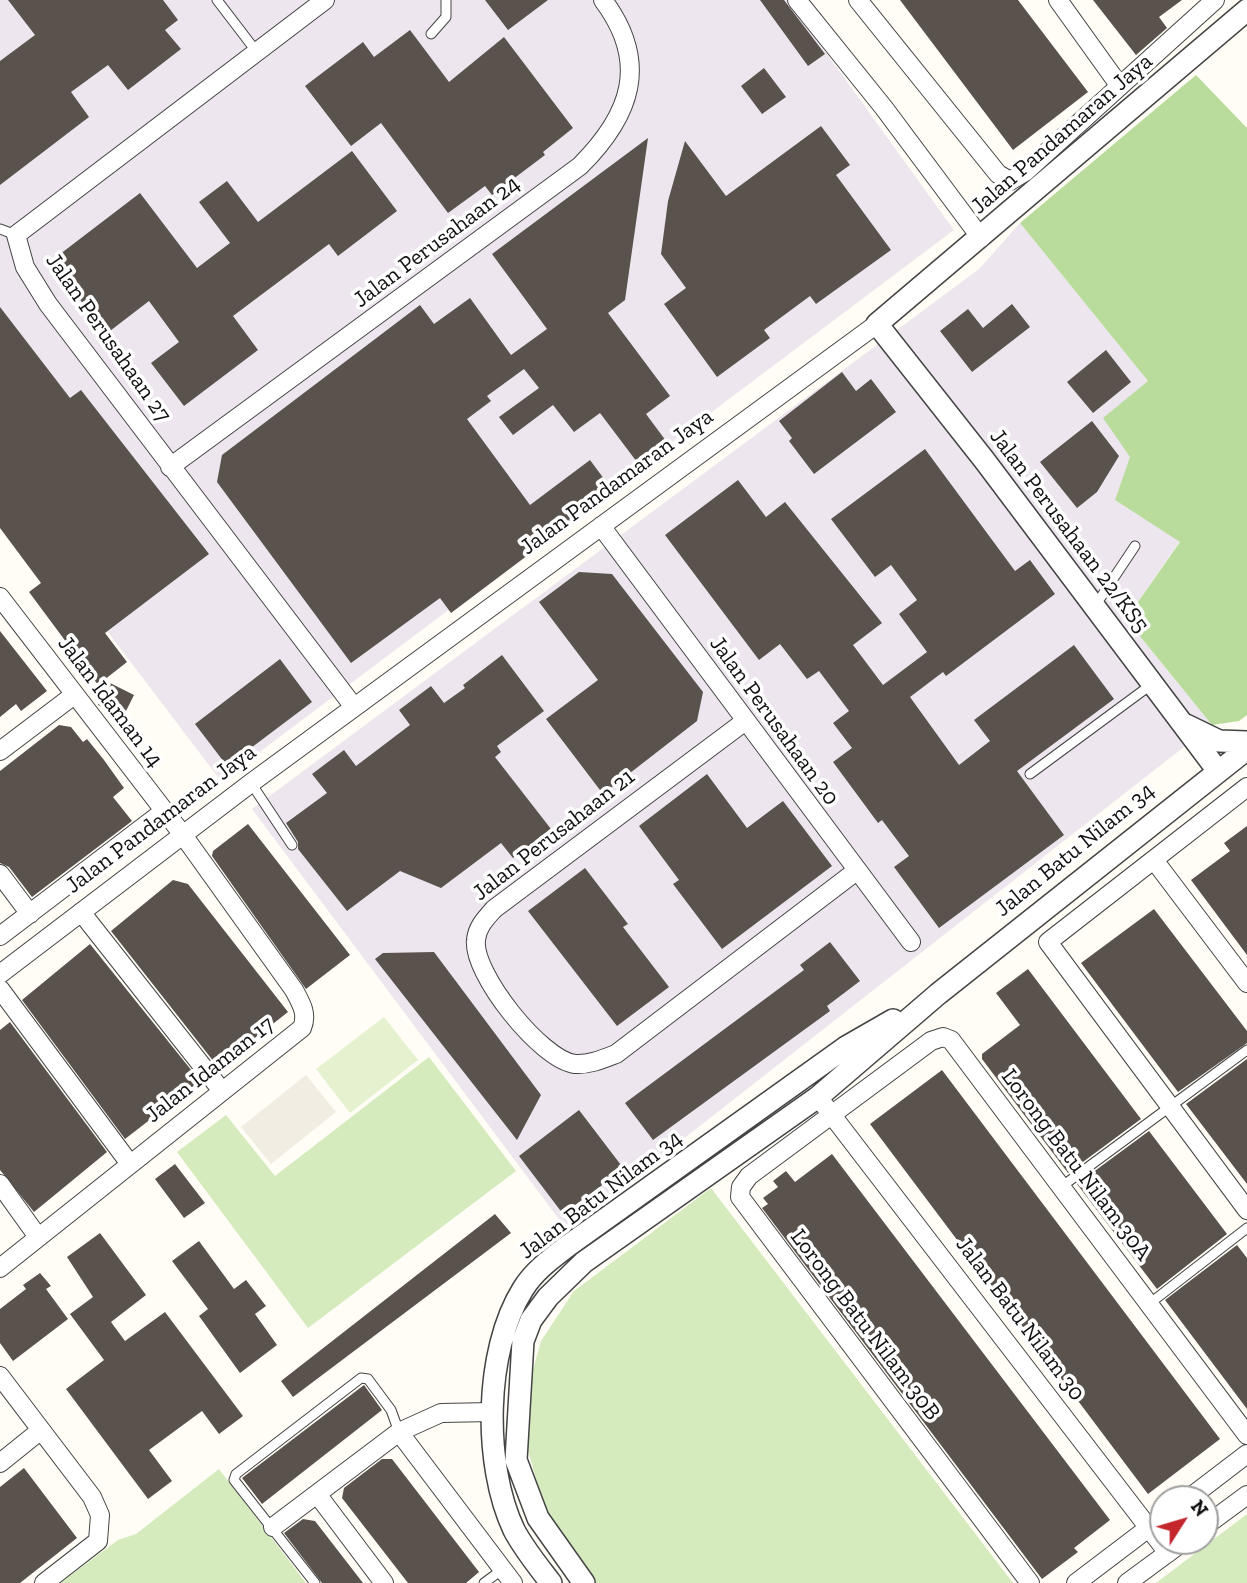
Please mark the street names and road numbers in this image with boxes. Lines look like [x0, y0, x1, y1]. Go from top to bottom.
street label: Jalan Pandamaran Jaya [966, 48, 1158, 220]
street label: Jalan Perusahaan 24 [348, 170, 526, 314]
street label: Jalan Perusahaan 27 [39, 248, 177, 428]
street label: Jalan Pandamaran Jaya [515, 403, 719, 561]
street label: Jalan Perusahaan 22/KS5 [983, 424, 1155, 638]
street label: Jalan Idaman 14 [51, 631, 169, 773]
street label: Jalan Perusahaan 20 [703, 631, 845, 811]
street label: Jalan Pandamaran Jaya [60, 738, 262, 900]
street label: Jalan Perusahaan 21 [467, 763, 641, 907]
street label: Jalan Batu Nilam 34 [990, 777, 1160, 923]
street label: Jalan Idaman 17 [140, 1011, 280, 1129]
street label: Lorong Batu Nilam 30A [995, 1064, 1157, 1266]
street label: Jalan Batu Nilam 34 [514, 1125, 688, 1265]
street label: Lorong Batu Nilam 30B [784, 1224, 946, 1426]
street label: Jalan Batu Nilam 30 [949, 1232, 1091, 1406]

